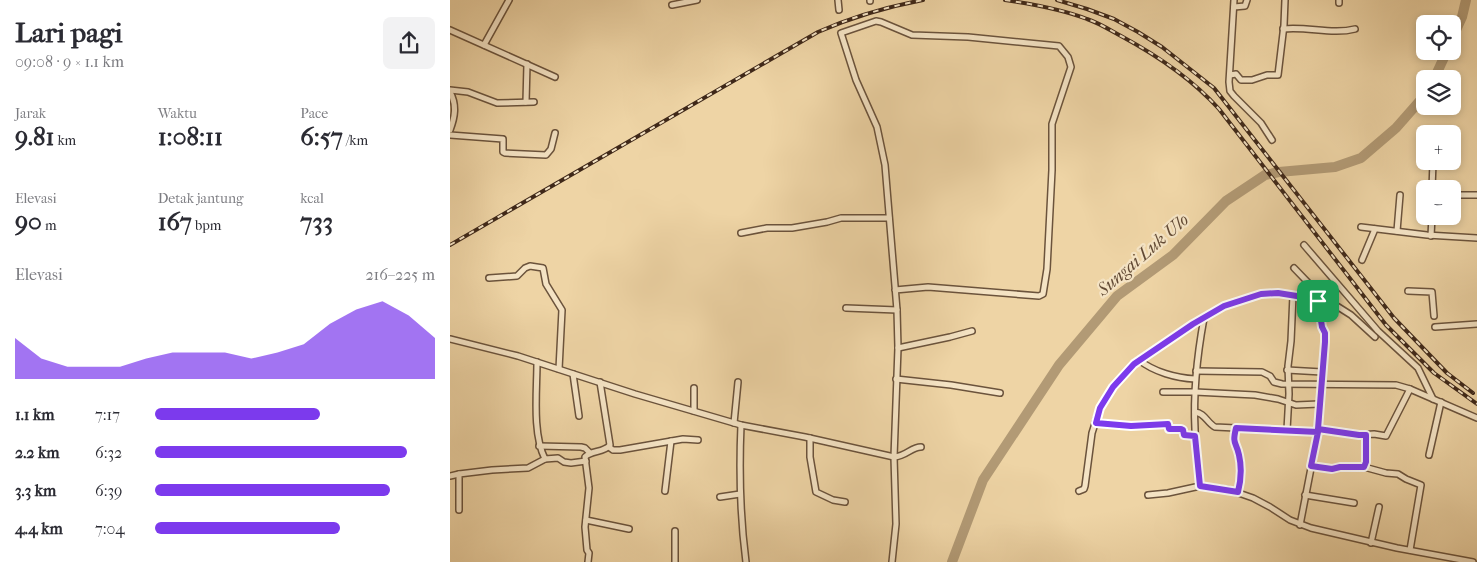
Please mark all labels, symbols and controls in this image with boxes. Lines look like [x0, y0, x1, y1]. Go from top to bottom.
map controls [1416, 15, 1461, 225]
button: locate [1416, 15, 1461, 60]
text: Lari pagi [15, 16, 123, 49]
button: share [383, 17, 435, 69]
text: 09:08 · 9 × 1.1 km [15, 52, 124, 71]
button: layers [1416, 70, 1461, 115]
text: Jarak [15, 105, 46, 122]
text: Waktu [158, 105, 197, 122]
text: Pace [300, 105, 328, 122]
text: 9.81 [15, 122, 54, 151]
text: 1:08:11 [158, 122, 223, 151]
text: 6:57 [300, 122, 343, 151]
button: + [1416, 125, 1461, 170]
text: km [54, 132, 76, 149]
text: /km [343, 132, 368, 149]
button: − [1416, 180, 1461, 225]
text: Elevasi [15, 190, 57, 207]
text: Detak jantung [158, 190, 244, 207]
text: kcal [300, 190, 324, 207]
text: 90 [15, 207, 42, 236]
text: 167 [158, 207, 192, 236]
text: 733 [300, 207, 333, 236]
water label: Sungai Luk Ulo [1092, 210, 1193, 301]
text: m [42, 217, 57, 234]
text: bpm [192, 217, 221, 234]
text: Elevasi [15, 265, 63, 284]
text: 216–225 m [365, 265, 435, 284]
pin [1297, 280, 1339, 322]
icon: arrive [1304, 287, 1332, 315]
text: 1.1 km [15, 405, 54, 424]
text: 7:17 [95, 405, 120, 424]
text: 2.2 km [15, 443, 60, 462]
text: 6:32 [95, 443, 122, 462]
text: 3.3 km [15, 481, 56, 500]
text: 6:39 [95, 481, 123, 500]
text: 4.4 km [15, 519, 63, 538]
text: 7:04 [95, 519, 125, 538]

